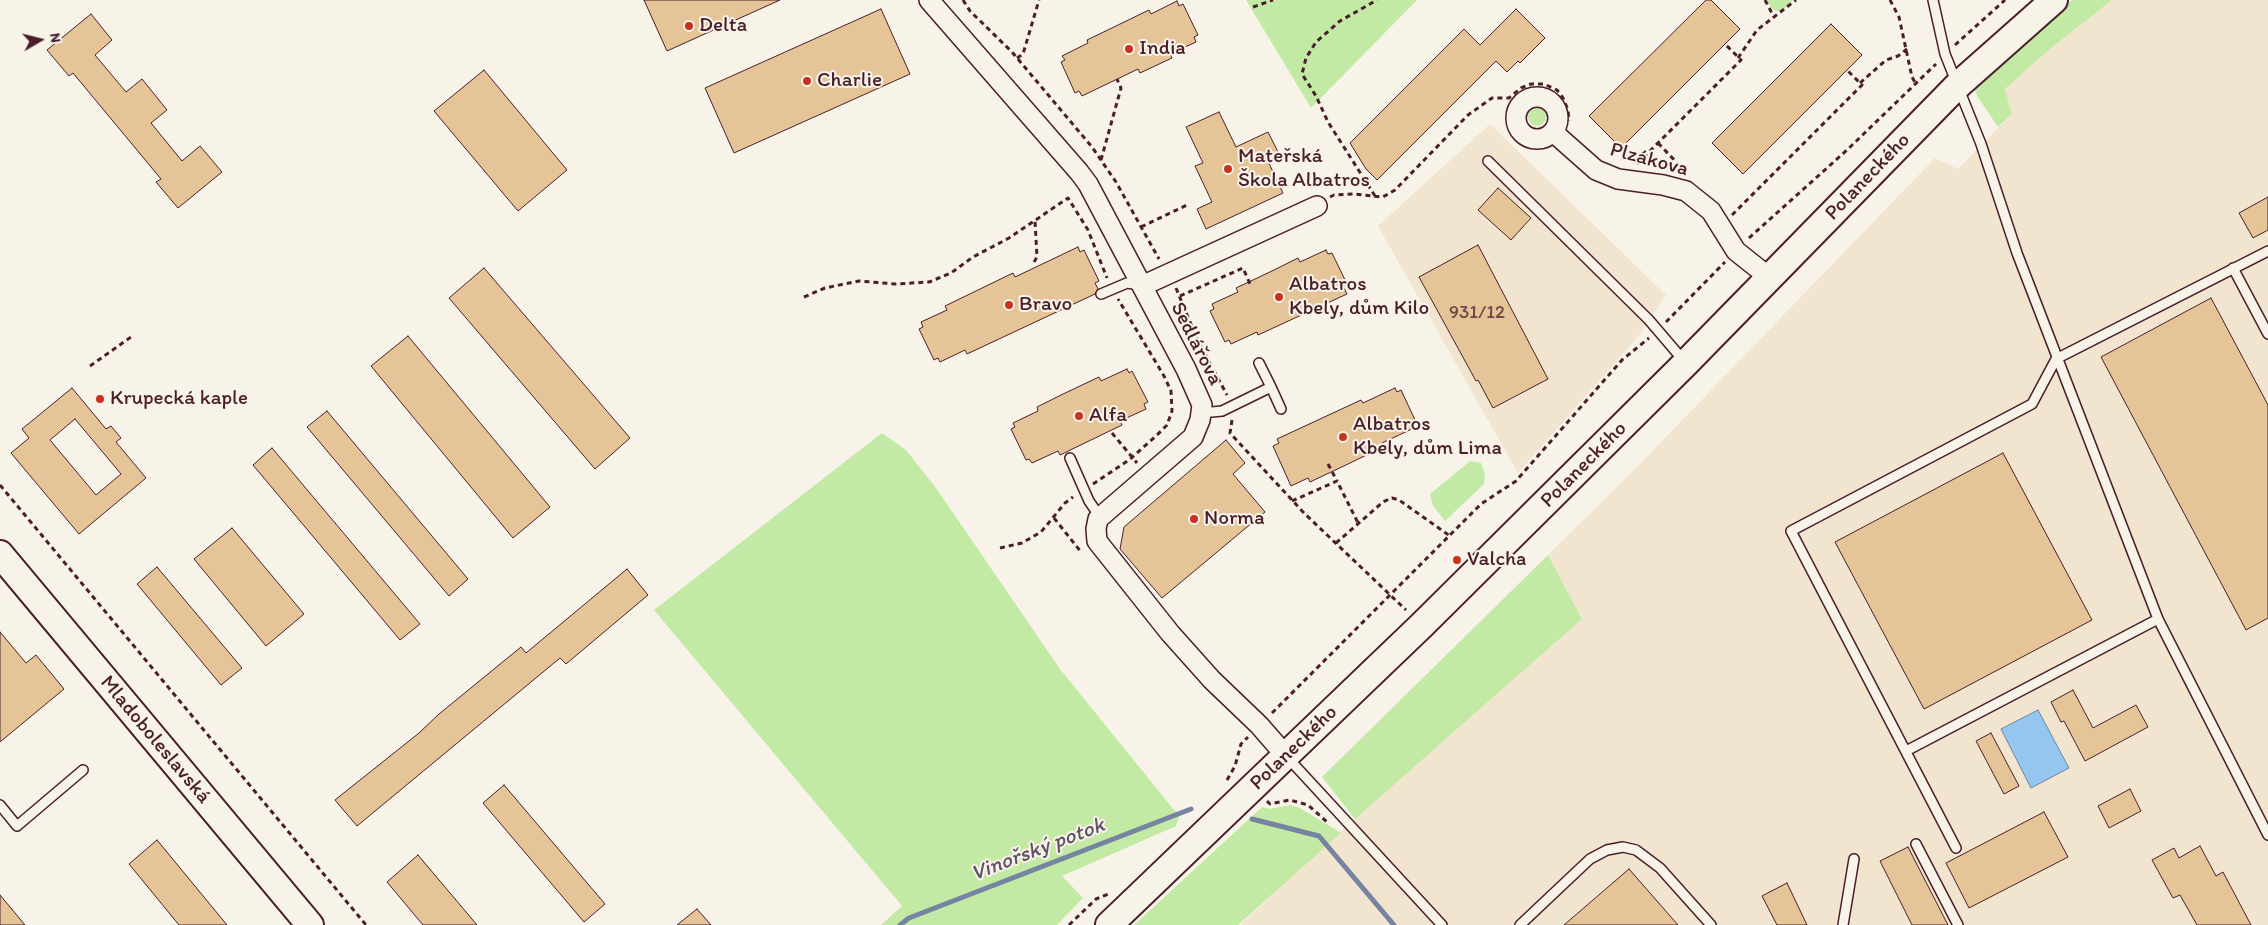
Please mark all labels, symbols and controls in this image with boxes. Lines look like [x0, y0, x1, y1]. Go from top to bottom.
place label: Delta [699, 13, 747, 39]
north arrow [15, 15, 65, 65]
marker: Delta [683, 20, 695, 32]
text: N [46, 32, 64, 44]
place label: India [1139, 36, 1186, 62]
marker: India [1123, 43, 1135, 55]
place label: Charlie [817, 68, 882, 94]
marker: Charlie [801, 75, 813, 87]
street label: Polaneckého [1820, 128, 1916, 226]
street label: Plzákova [1607, 137, 1691, 183]
place label: Mateřská Škola Albatros [1238, 144, 1370, 194]
marker: Mateřská Škola Albatros [1222, 163, 1234, 175]
place label: Albatros Kbely, dům Kilo [1289, 272, 1429, 322]
marker: Albatros Kbely, dům Kilo [1273, 291, 1285, 303]
place label: Bravo [1019, 292, 1072, 318]
street label: Sedlářova [1164, 298, 1228, 390]
marker: Bravo [1003, 299, 1015, 311]
house number: 931/12 [1449, 302, 1505, 324]
place label: Krupecká kaple [110, 386, 248, 412]
marker: Krupecká kaple [94, 393, 106, 405]
place label: Alfa [1089, 403, 1127, 429]
marker: Alfa [1073, 410, 1085, 422]
place label: Albatros Kbely, dům Lima [1353, 412, 1502, 462]
street label: Polaneckého [1536, 417, 1632, 513]
marker: Albatros Kbely, dům Lima [1337, 431, 1349, 443]
place label: Norma [1204, 506, 1265, 532]
marker: Norma [1188, 513, 1200, 525]
place label: Valcha [1467, 547, 1526, 573]
marker: Valcha [1451, 554, 1463, 566]
street label: Mladoboleslavská [94, 671, 216, 809]
street label: Polaneckého [1245, 700, 1343, 796]
water label: Vinořský potok [967, 812, 1109, 888]

